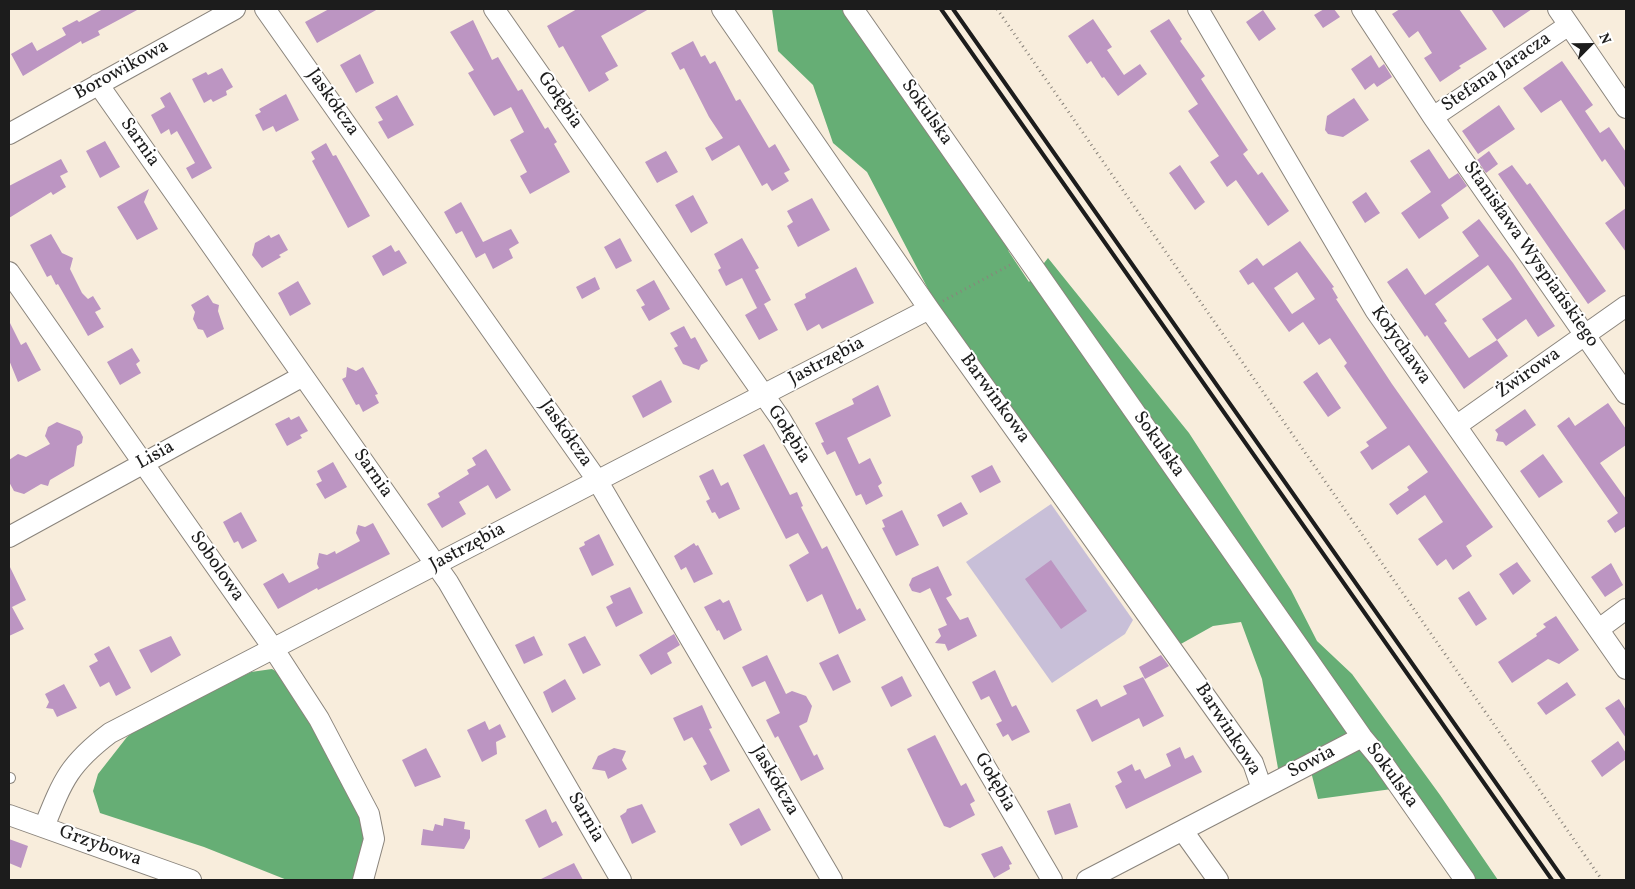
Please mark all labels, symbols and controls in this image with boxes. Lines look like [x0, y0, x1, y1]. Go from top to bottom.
north arrow [1565, 20, 1615, 70]
street label: Stefana Jaracza [1438, 28, 1556, 118]
text: N [1594, 31, 1615, 47]
street label: Borowikowa [71, 36, 173, 106]
street label: Jaskółcza [301, 65, 363, 141]
street label: Gołębia [531, 68, 587, 134]
street label: Sokulska [895, 76, 957, 150]
street label: Sarnia [114, 114, 164, 172]
street label: Stanisława Wyspiańskiego [1457, 158, 1603, 352]
street label: Kołychawa [1365, 303, 1435, 389]
street label: Jastrzębia [785, 333, 869, 391]
street label: Żwirowa [1492, 344, 1566, 404]
street label: Barwinkowa [954, 350, 1034, 448]
street label: Jaskółcza [534, 396, 596, 472]
street label: Gołębia [761, 402, 815, 468]
street label: Sokulska [1127, 408, 1189, 482]
street label: Lisia [133, 436, 179, 476]
street label: Sarnia [347, 445, 397, 503]
street label: Jastrzębia [426, 519, 510, 577]
street label: Sobolowa [184, 527, 248, 607]
street label: Barwinkowa [1189, 680, 1265, 780]
street label: Sokulska [1360, 739, 1422, 813]
street label: Sowia [1284, 741, 1340, 785]
street label: Jaskółcza [745, 742, 803, 820]
street label: Gołębia [968, 750, 1020, 816]
street label: Sarnia [562, 789, 608, 847]
street label: Grzybowa [56, 822, 144, 872]

